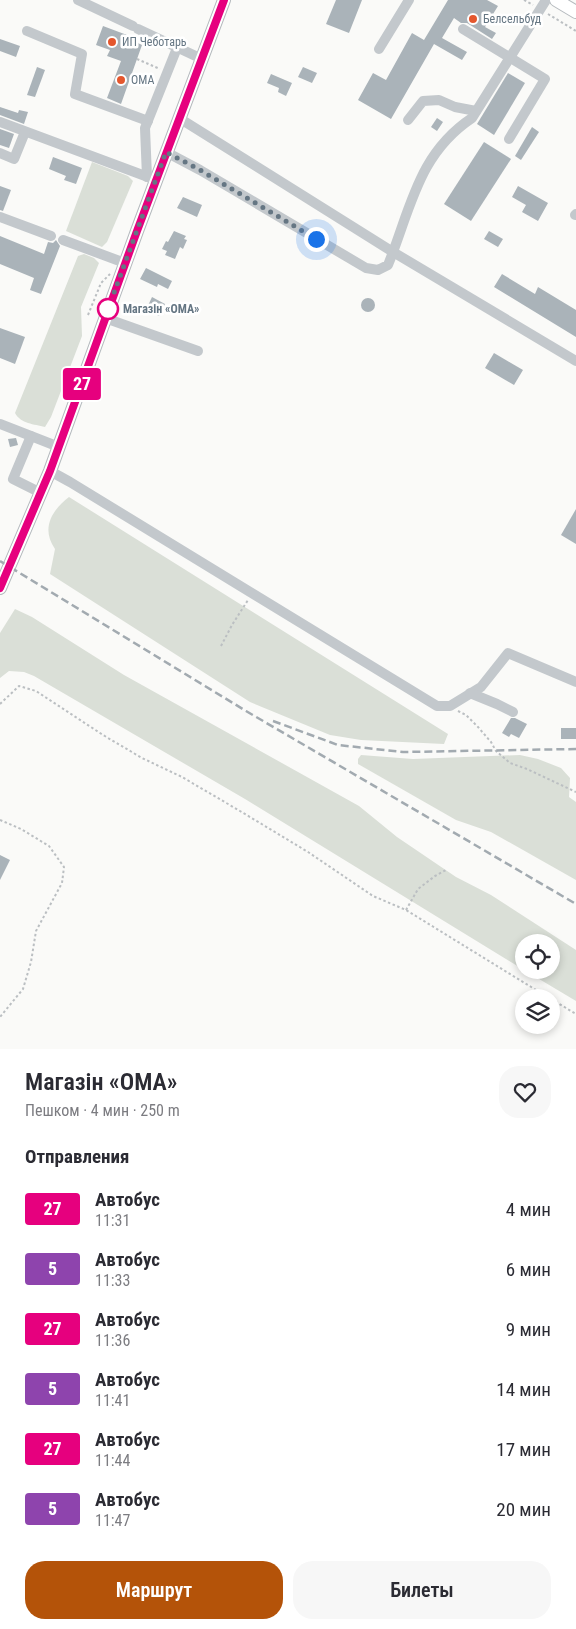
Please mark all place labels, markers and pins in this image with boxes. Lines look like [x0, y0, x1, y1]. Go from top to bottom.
place label: Белсельбуд [483, 12, 542, 26]
marker: Белсельбуд [467, 13, 479, 25]
place label: ИП Чеботарь [122, 35, 187, 49]
marker: ИП Чеботарь [106, 36, 118, 48]
place label: ОМА [131, 73, 154, 87]
marker: ОМА [115, 74, 127, 86]
marker: Магазін «ОМА» [97, 298, 119, 320]
place label: Магазін «ОМА» [123, 302, 199, 316]

